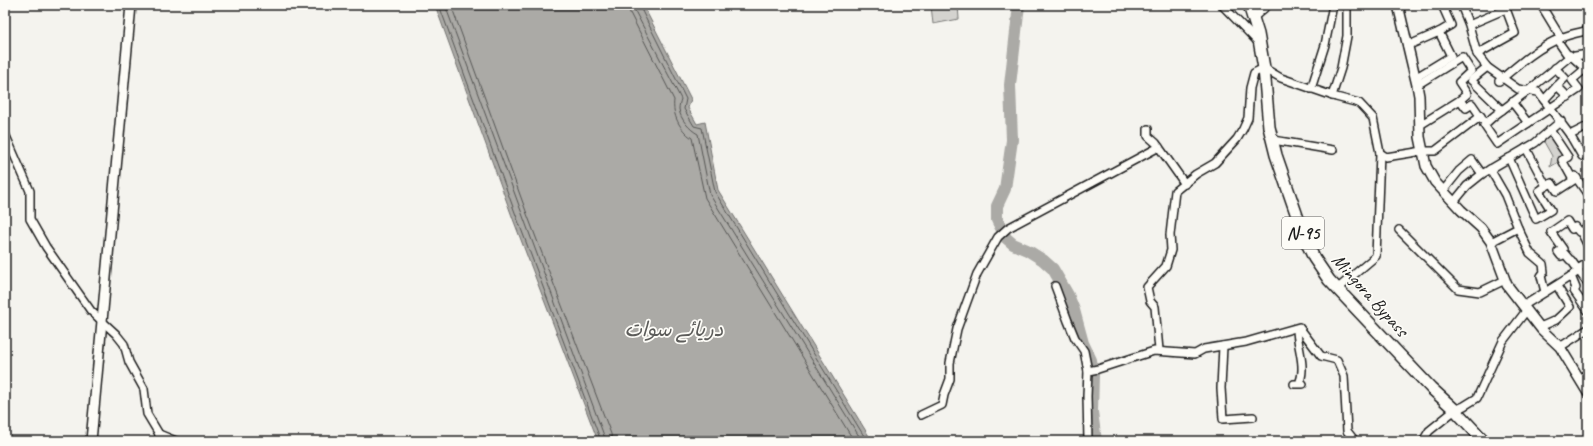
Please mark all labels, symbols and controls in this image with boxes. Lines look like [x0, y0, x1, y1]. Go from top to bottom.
road number: N-95 [1282, 217, 1324, 249]
street label: Mingora Bypass [1326, 249, 1415, 343]
water label: دریائے سوات [625, 317, 724, 343]

